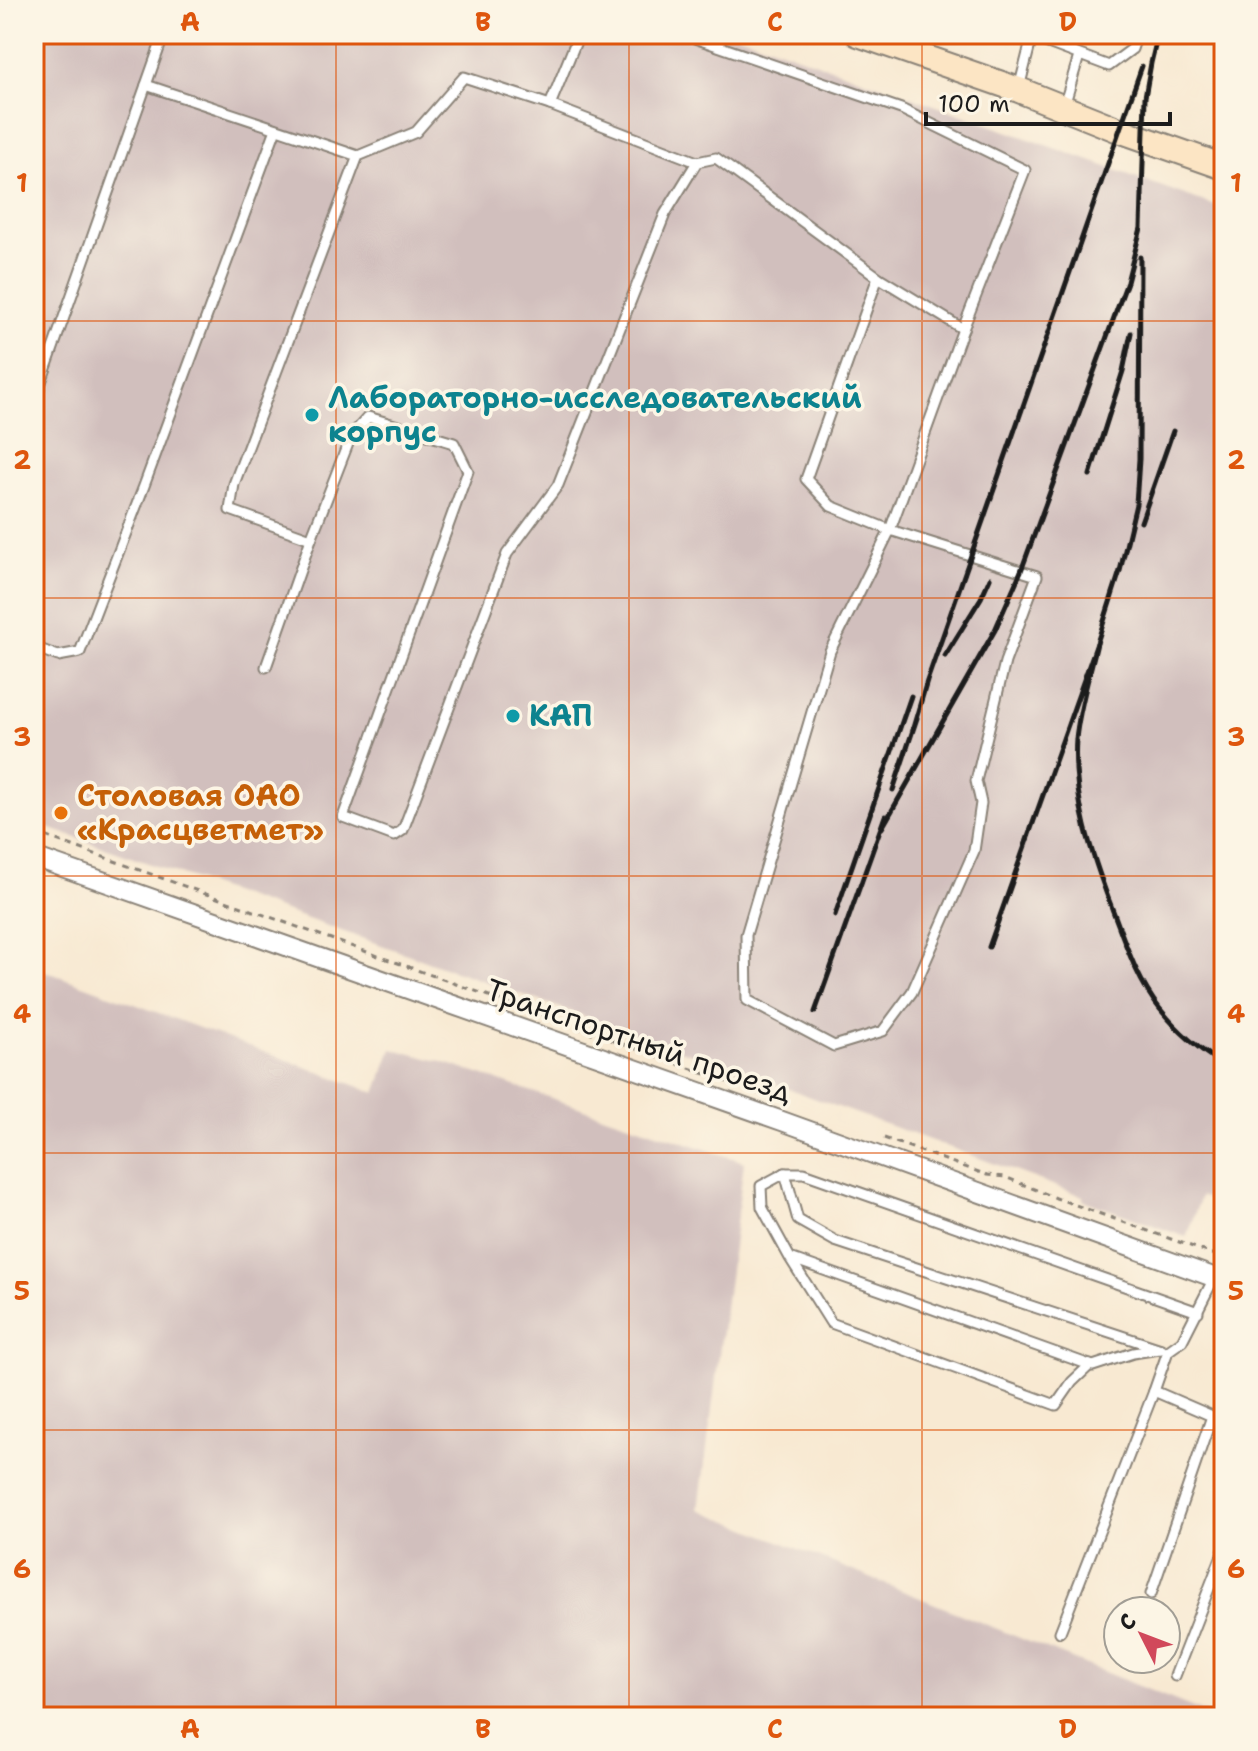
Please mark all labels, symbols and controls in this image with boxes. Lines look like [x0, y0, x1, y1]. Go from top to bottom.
text: A [180, 4, 200, 39]
text: B [475, 4, 491, 39]
text: C [767, 4, 783, 39]
text: D [1059, 4, 1077, 39]
scale bar [926, 76, 1170, 126]
text: 100 m [938, 88, 1010, 120]
text: 1 [16, 165, 28, 200]
text: 1 [1230, 165, 1242, 200]
place label: Лабораторно-исследовательский корпус [328, 377, 862, 452]
marker: Лабораторно-исследовательский корпус [303, 406, 321, 424]
text: 2 [13, 442, 31, 477]
text: 2 [1227, 442, 1245, 477]
place label: КАП [529, 695, 592, 736]
marker: КАП [504, 707, 522, 725]
text: 3 [13, 719, 31, 754]
text: 3 [1227, 719, 1245, 754]
place label: Столовая ОАО «Красцветмет» [77, 775, 324, 850]
marker: Столовая ОАО «Красцветмет» [52, 804, 70, 822]
street label: Транспортный проезд [480, 969, 798, 1112]
text: 4 [13, 996, 31, 1031]
text: 4 [1227, 996, 1245, 1031]
text: 5 [14, 1273, 30, 1308]
text: 5 [1228, 1273, 1244, 1308]
text: 6 [13, 1551, 31, 1586]
text: 6 [1227, 1551, 1245, 1586]
north arrow [1102, 1595, 1182, 1675]
text: С [1112, 1607, 1143, 1637]
text: A [180, 1711, 200, 1746]
text: B [475, 1711, 491, 1746]
text: C [767, 1711, 783, 1746]
text: D [1059, 1711, 1077, 1746]

